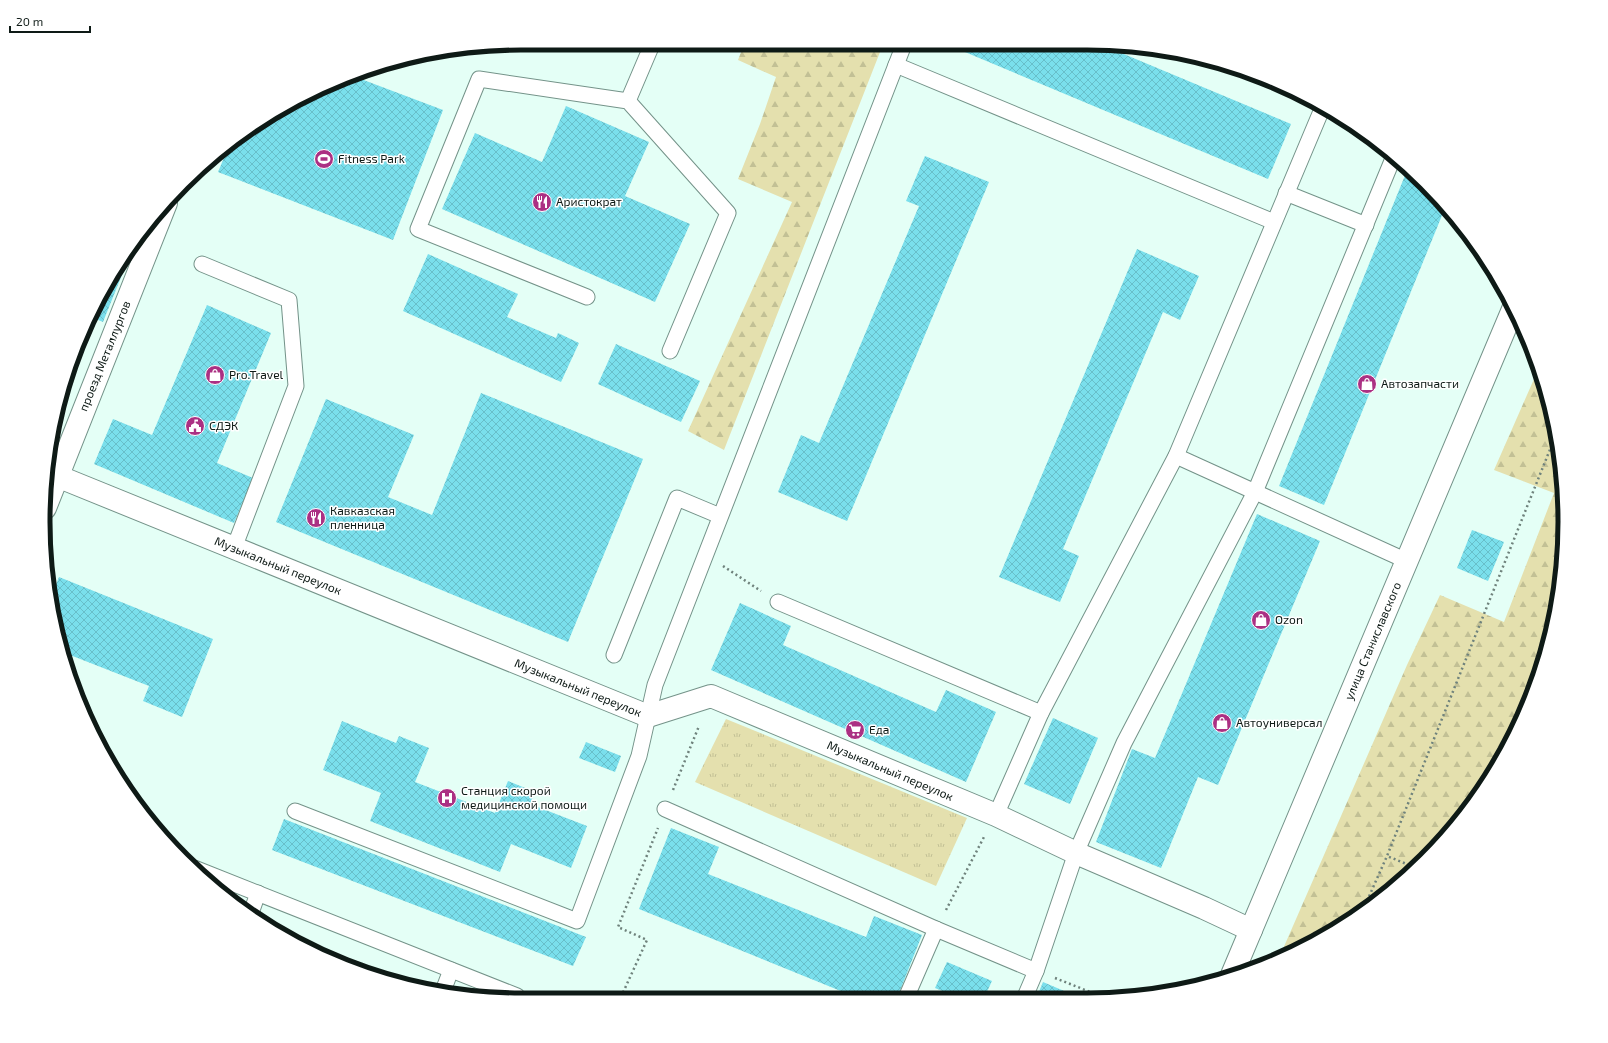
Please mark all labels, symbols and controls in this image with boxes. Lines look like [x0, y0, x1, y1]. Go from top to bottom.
scale bar [10, 8, 90, 34]
text: 20 m [16, 14, 43, 28]
sports icon: Fitness Park [313, 148, 335, 170]
place label: Fitness Park [338, 151, 405, 165]
restaurant icon: Аристократ [531, 191, 553, 213]
place label: Аристократ [556, 194, 622, 208]
street label: проезд Металлургов [75, 298, 134, 413]
shop icon: Pro.Travel [204, 364, 226, 386]
place label: Pro.Travel [229, 367, 284, 381]
shop icon: Автозапчасти [1356, 373, 1378, 395]
place label: Автозапчасти [1381, 376, 1459, 390]
public building icon: СДЭК [184, 415, 206, 437]
place label: СДЭК [209, 418, 238, 432]
place label: Кавказская пленница [330, 503, 395, 531]
restaurant icon: Кавказская пленница [305, 507, 327, 529]
street label: Музыкальный переулок [212, 533, 344, 598]
street label: улица Станиславского [1341, 579, 1404, 702]
shop icon: Ozon [1250, 609, 1272, 631]
place label: Ozon [1275, 612, 1303, 626]
street label: Музыкальный переулок [512, 655, 644, 720]
shop icon: Автоуниверсал [1211, 712, 1233, 734]
place label: Автоуниверсал [1236, 715, 1322, 730]
supermarket icon: Еда [844, 719, 866, 741]
place label: Еда [869, 722, 889, 736]
street label: Музыкальный переулок [825, 737, 956, 804]
place label: Станция скорой медицинской помощи [461, 783, 587, 811]
hospital icon: Станция скорой медицинской помощи [436, 787, 458, 809]

